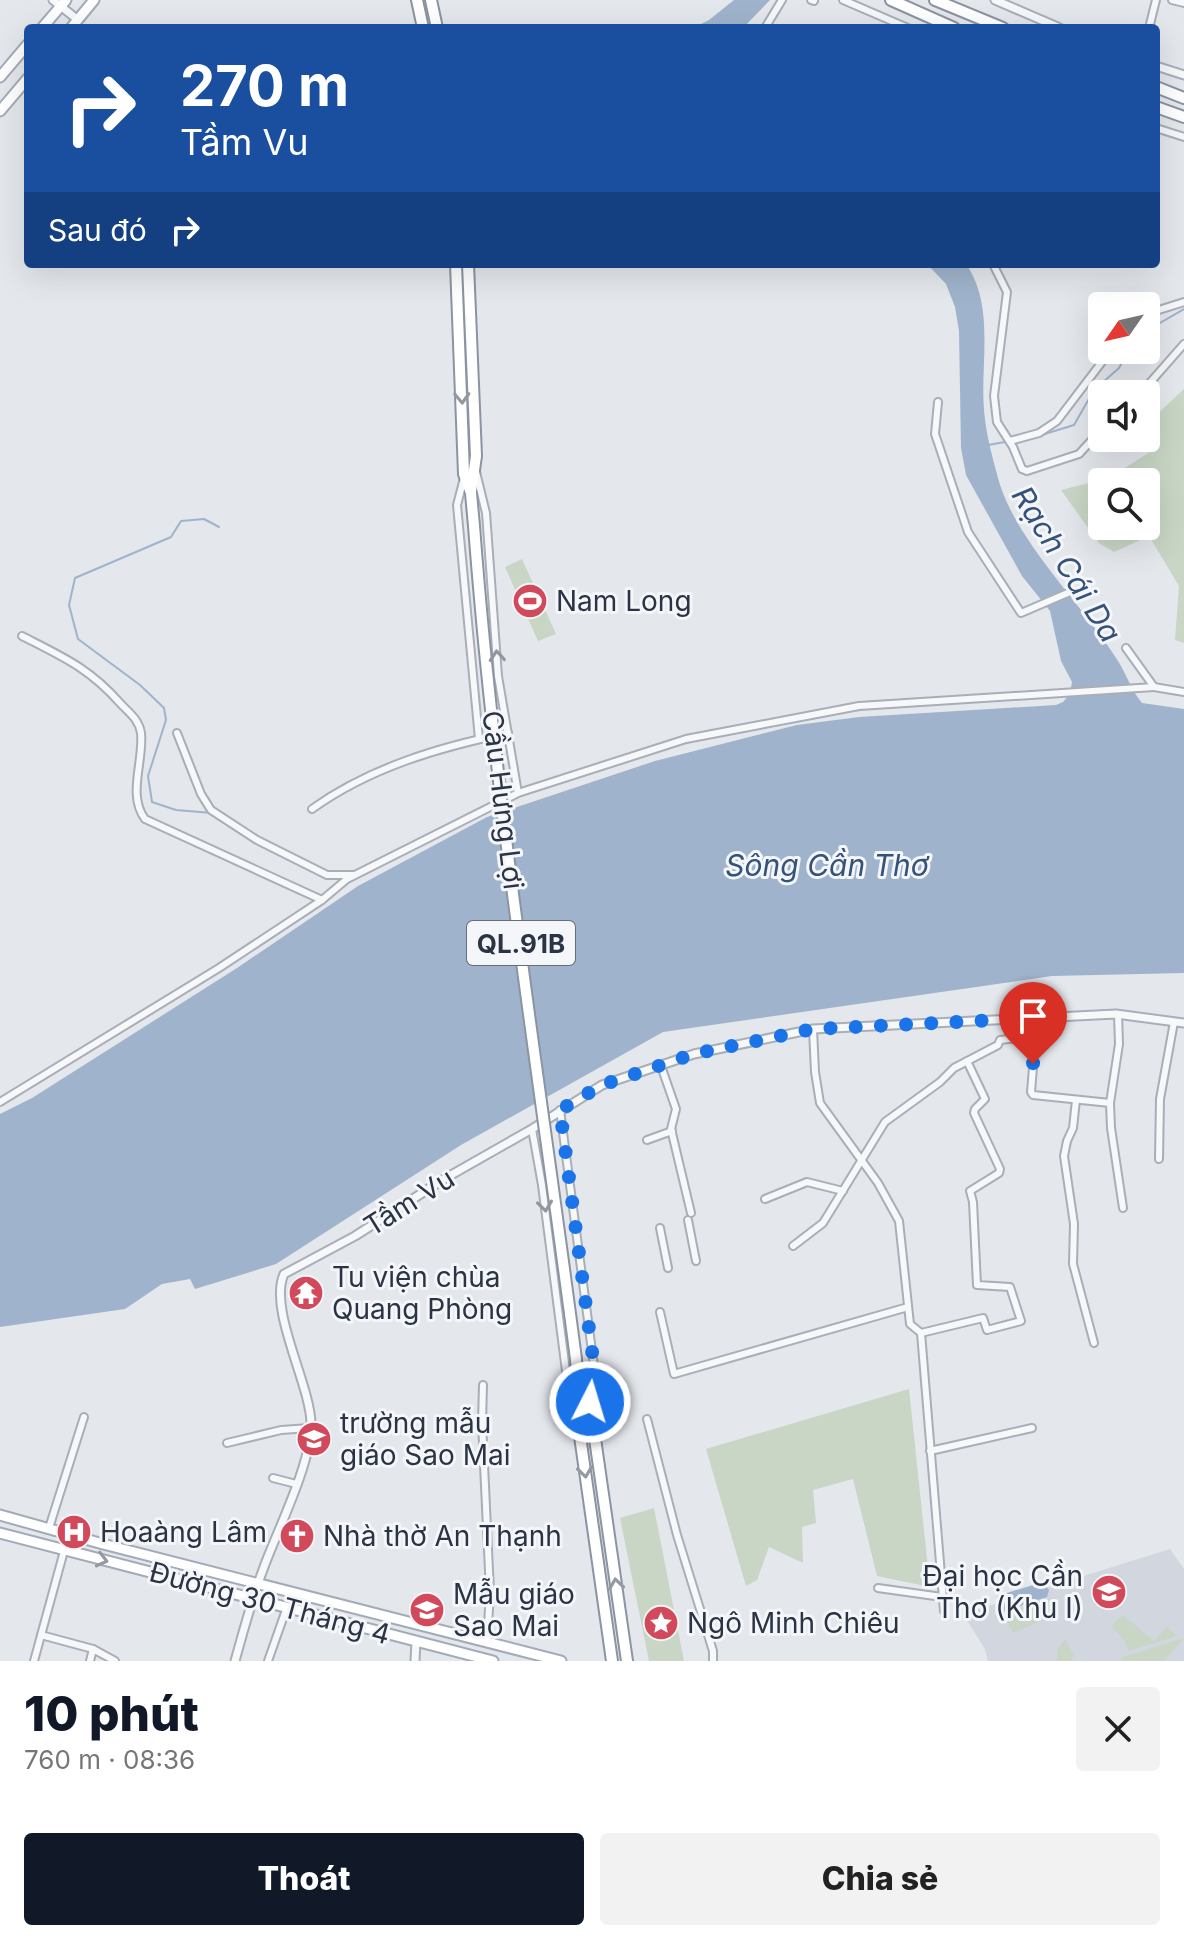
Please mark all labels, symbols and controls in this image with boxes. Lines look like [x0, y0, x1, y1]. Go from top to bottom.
text: 270 m [180, 52, 349, 120]
icon: right [48, 56, 152, 160]
text: Tầm Vu [180, 120, 309, 164]
icon: right [163, 208, 207, 252]
text: Sau đó [48, 212, 147, 248]
north arrow [1088, 292, 1160, 364]
map controls [1088, 292, 1160, 540]
button: sound [1088, 380, 1160, 452]
one-way arrow [453, 392, 471, 405]
button: search [1088, 468, 1160, 540]
water label: Rạch Cái Da [1005, 479, 1129, 649]
sports icon: Nam Long [511, 582, 549, 620]
place label: Nam Long [556, 584, 692, 618]
one-way arrow [489, 649, 506, 662]
street label: Cầu Hưng Lợi [475, 709, 531, 891]
water label: Sông Cần Thơ [725, 847, 930, 883]
road number: QL.91B [467, 921, 575, 965]
pin [999, 982, 1067, 1064]
icon: arrive [1011, 994, 1055, 1038]
street label: Tầm Vu [358, 1161, 460, 1243]
one-way arrow [536, 1199, 553, 1213]
place label: Tu viện chùa Quang Phòng [332, 1260, 512, 1326]
temple icon: Tu viện chùa Quang Phòng [287, 1274, 325, 1312]
position arrow [548, 1360, 632, 1444]
place label: trường mẫu giáo Sao Mai [340, 1406, 511, 1472]
school or university icon: trường mẫu giáo Sao Mai [295, 1420, 333, 1458]
one-way arrow [576, 1465, 593, 1478]
hospital icon: Hoaàng Lâm [55, 1513, 93, 1551]
place label: Hoaàng Lâm [100, 1515, 267, 1549]
church icon: Nhà thờ An Thạnh [278, 1517, 316, 1555]
place label: Nhà thờ An Thạnh [323, 1519, 562, 1553]
one-way arrow [95, 1551, 109, 1568]
street label: Đường 30 Tháng 4 [146, 1555, 394, 1651]
place label: Đại học Cần Thơ (Khu I) [922, 1559, 1083, 1625]
school or university icon: Đại học Cần Thơ (Khu I) [1090, 1573, 1128, 1611]
place label: Mẫu giáo Sao Mai [453, 1577, 575, 1643]
one-way arrow [608, 1577, 625, 1591]
school or university icon: Mẫu giáo Sao Mai [408, 1591, 446, 1629]
place icon: Ngô Minh Chiêu [642, 1604, 680, 1642]
place label: Ngô Minh Chiêu [687, 1606, 900, 1640]
text: 10 phút [24, 1684, 199, 1743]
button: close [1076, 1687, 1160, 1771]
text: 760 m · 08:36 [24, 1744, 195, 1775]
button: Thoát [24, 1833, 584, 1925]
button: Chia sẻ [600, 1833, 1160, 1925]

